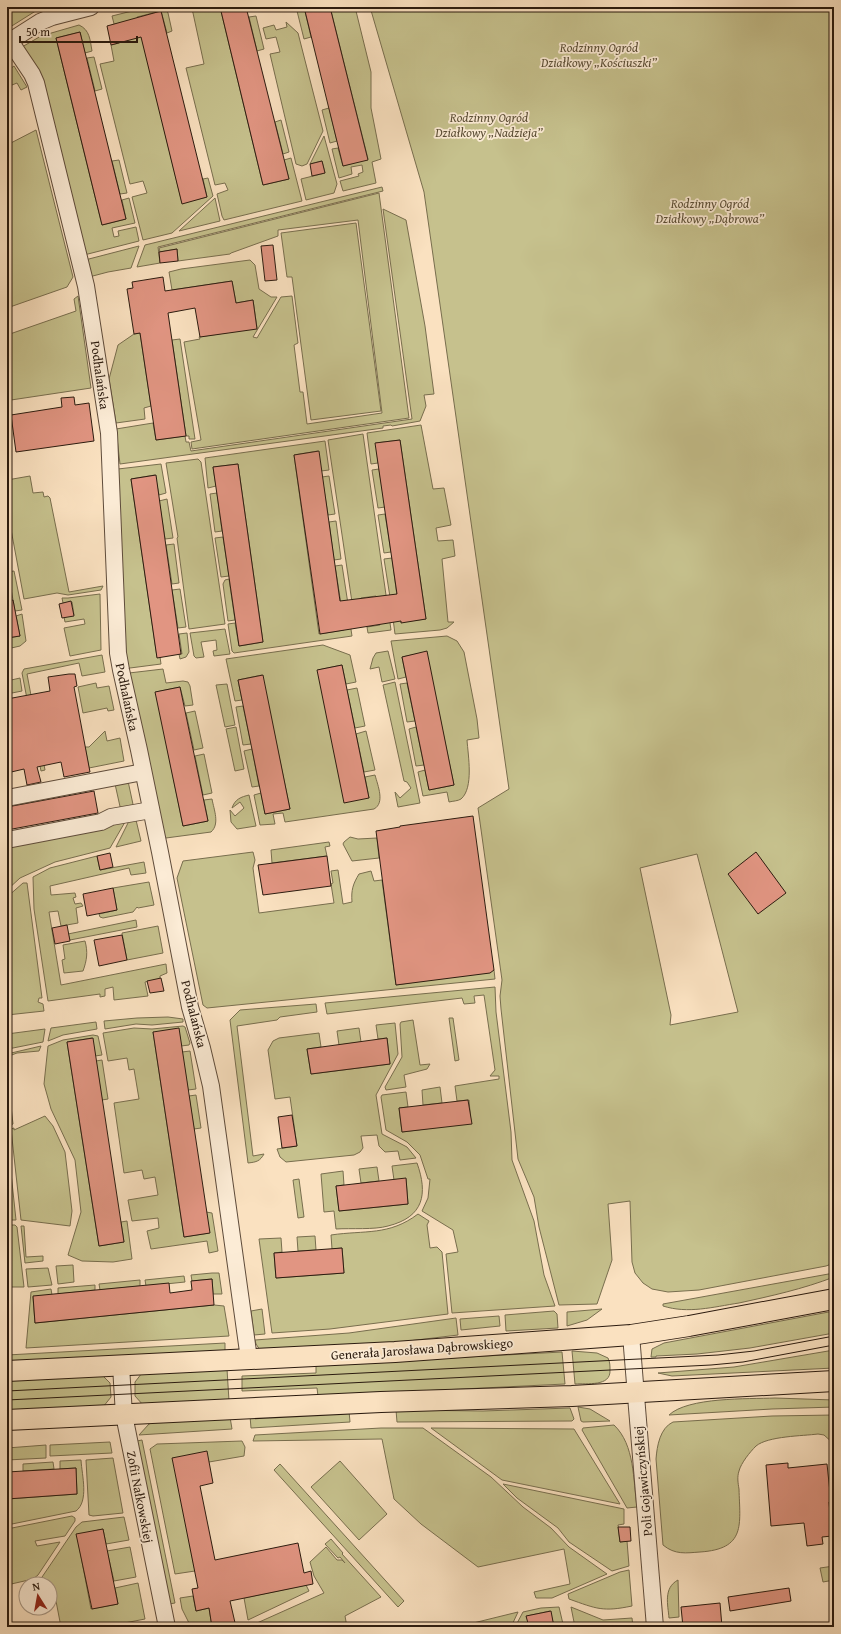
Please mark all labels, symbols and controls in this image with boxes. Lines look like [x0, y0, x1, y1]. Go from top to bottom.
scale bar [20, 18, 137, 44]
text: 50 m [26, 23, 50, 40]
park label: Rodzinny Ogród Działkowy „Kościuszki” [540, 38, 657, 72]
park label: Rodzinny Ogród Działkowy „Nadzieja” [434, 108, 543, 142]
park label: Rodzinny Ogród Działkowy „Dąbrowa” [655, 194, 765, 228]
street label: Podhalańska [86, 340, 114, 411]
street label: Podhalańska [111, 661, 144, 734]
street label: Podhalańska [176, 978, 212, 1051]
street label: Generała Jarosława Dąbrowskiego [330, 1333, 514, 1365]
street label: Poli Gojawiczyńskiej [629, 1425, 657, 1537]
street label: Zofii Nałkowskiej [122, 1449, 158, 1545]
north arrow [18, 1576, 58, 1616]
text: N [31, 1578, 42, 1595]

